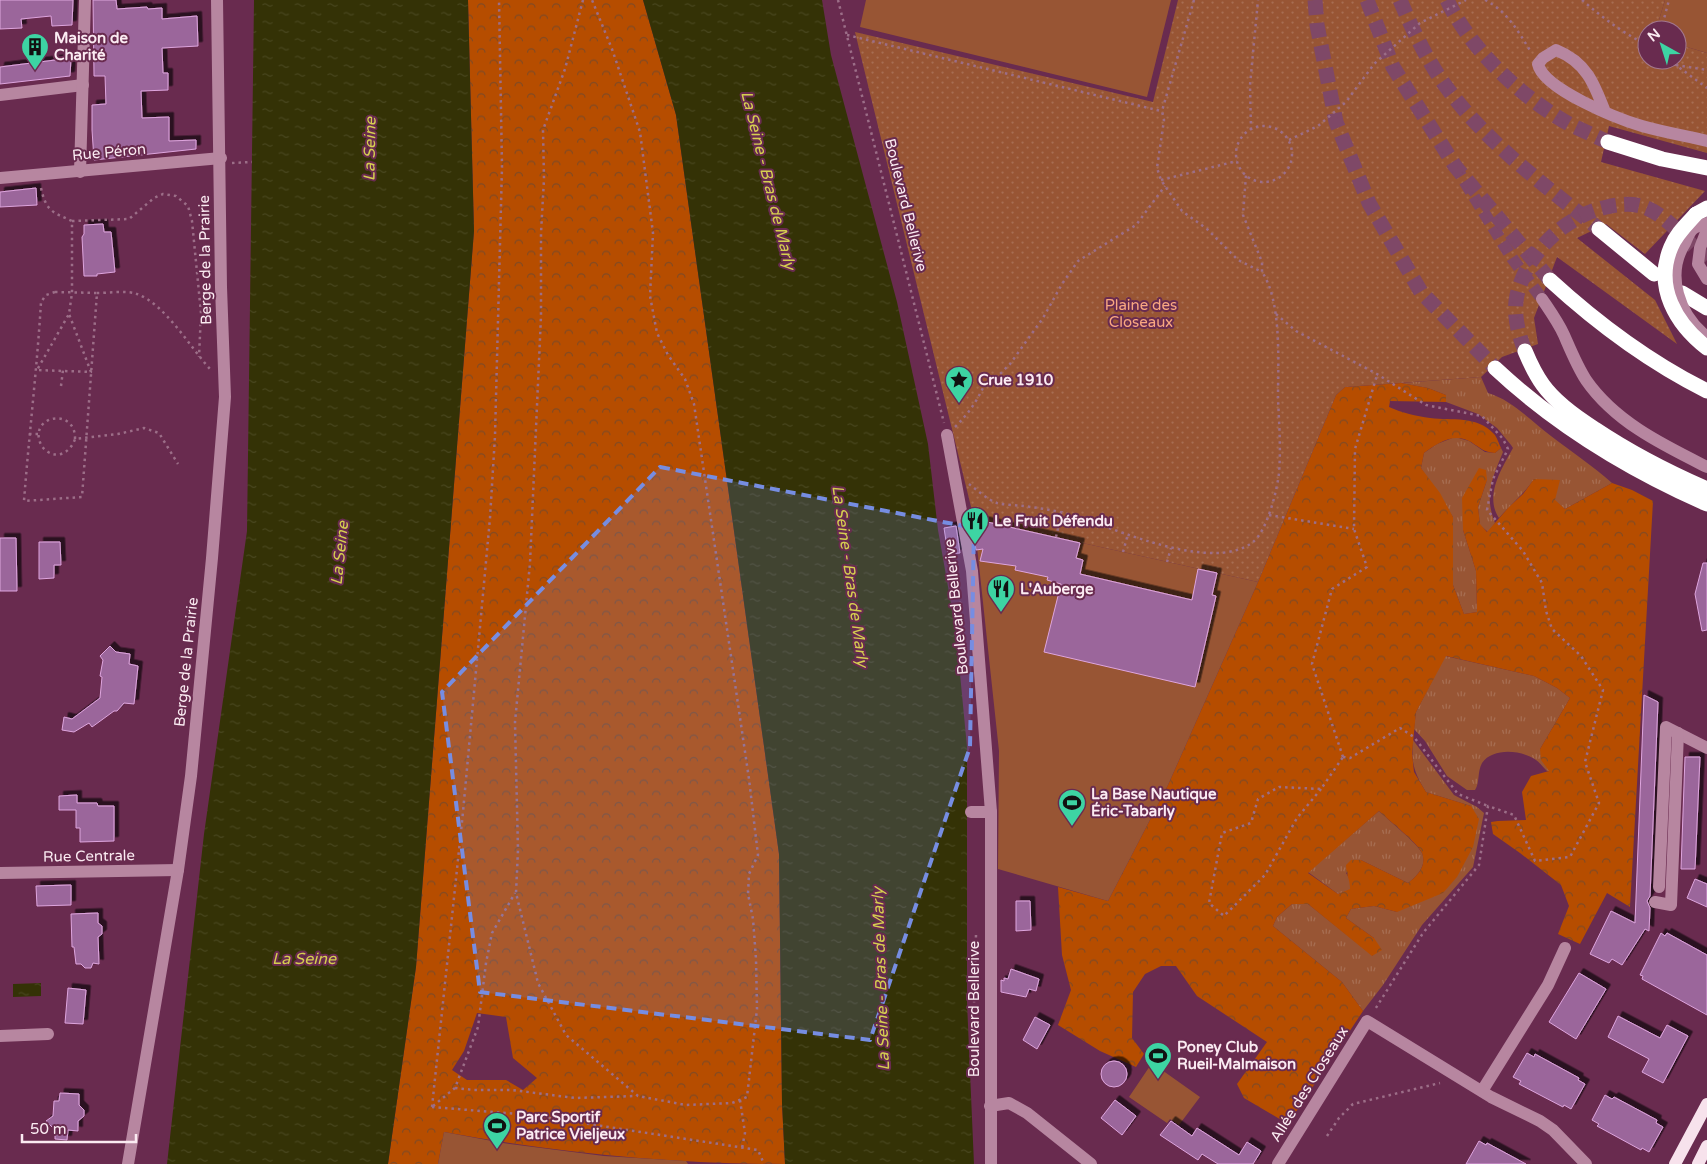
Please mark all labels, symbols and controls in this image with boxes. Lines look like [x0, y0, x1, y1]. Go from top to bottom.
north arrow [1637, 20, 1687, 70]
text: N [1644, 25, 1664, 45]
place label: Maison de Charité [54, 29, 128, 64]
building icon: Maison de Charité [20, 32, 50, 71]
water label: La Seine - Bras de Marly [736, 89, 800, 274]
water label: La Seine [359, 116, 381, 181]
street label: Boulevard Bellerive [881, 137, 931, 273]
street label: Rue Péron [71, 140, 147, 164]
street label: Berge de la Prairie [195, 195, 215, 325]
park label: Plaine des Closeaux [1105, 296, 1177, 331]
place icon: Crue 1910 [944, 365, 974, 404]
place label: Crue 1910 [978, 371, 1054, 389]
water label: La Seine - Bras de Marly [827, 484, 873, 671]
restaurant icon: Le Fruit Défendu [960, 506, 990, 545]
place label: Le Fruit Défendu [994, 512, 1113, 530]
water label: La Seine [327, 519, 353, 586]
street label: Boulevard Bellerive [940, 538, 972, 676]
restaurant icon: L'Auberge [986, 574, 1016, 613]
place label: L'Auberge [1020, 580, 1094, 599]
street label: Berge de la Prairie [170, 596, 202, 728]
place label: La Base Nautique Éric-Tabarly [1091, 785, 1217, 821]
sports icon: La Base Nautique Éric-Tabarly [1057, 788, 1087, 827]
street label: Rue Centrale [43, 846, 135, 866]
water label: La Seine - Bras de Marly [868, 885, 894, 1071]
street label: Boulevard Bellerive [965, 941, 983, 1077]
water label: La Seine [272, 949, 337, 969]
street label: Allée des Closeaux [1266, 1023, 1352, 1145]
place label: Poney Club Rueil-Malmaison [1177, 1038, 1296, 1073]
sports icon: Poney Club Rueil-Malmaison [1143, 1041, 1173, 1080]
place label: Parc Sportif Patrice Vieljeux [516, 1108, 625, 1144]
sports icon: Parc Sportif Patrice Vieljeux [482, 1111, 512, 1150]
scale bar [22, 1112, 136, 1144]
text: 50 m [30, 1120, 67, 1138]

